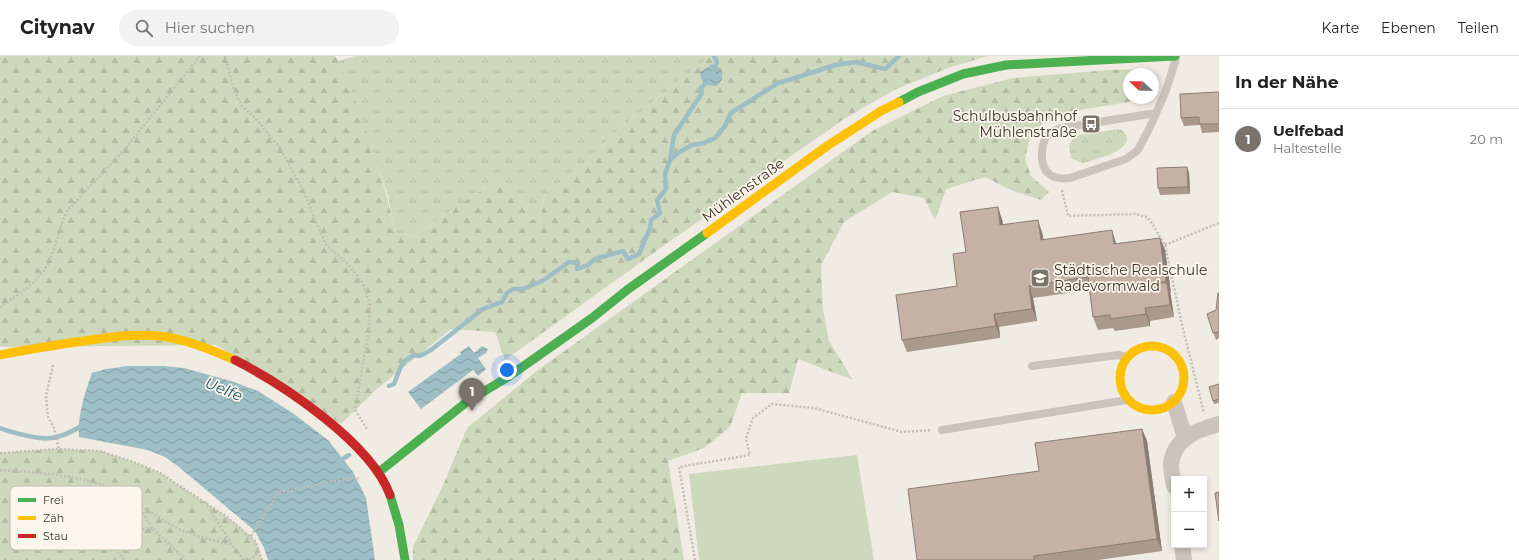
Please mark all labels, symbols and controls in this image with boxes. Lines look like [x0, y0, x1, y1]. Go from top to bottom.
search box [119, 10, 399, 46]
text: Citynav [20, 16, 95, 39]
icon: search [133, 17, 155, 39]
text: Hier suchen [165, 18, 255, 37]
text: Karte [1321, 19, 1359, 37]
text: Ebenen [1381, 19, 1436, 37]
text: Teilen [1458, 19, 1499, 37]
north arrow [1123, 68, 1159, 104]
text: In der Nähe [1235, 72, 1339, 92]
place label: Schulbusbahnhof Mühlenstraße [953, 107, 1078, 141]
bus stop icon: Schulbusbahnhof Mühlenstraße [1080, 113, 1102, 135]
text: Uelfebad [1273, 121, 1344, 140]
text: 1 [1245, 131, 1251, 147]
text: 20 m [1470, 131, 1503, 147]
text: Haltestelle [1273, 140, 1342, 156]
street label: Mühlenstraße [698, 154, 788, 226]
place label: Städtische Realschule Radevormwald [1054, 261, 1207, 295]
school or university icon: Städtische Realschule Radevormwald [1029, 267, 1051, 289]
your location [497, 360, 517, 380]
water label: Uelfe [203, 373, 245, 405]
pin: 1 [459, 378, 485, 411]
map controls [1171, 476, 1207, 548]
button: + [1171, 476, 1207, 512]
legend [10, 486, 142, 550]
text: Frei [43, 493, 64, 507]
text: Zäh [43, 511, 64, 525]
button: − [1171, 512, 1207, 548]
text: Stau [43, 529, 68, 543]

